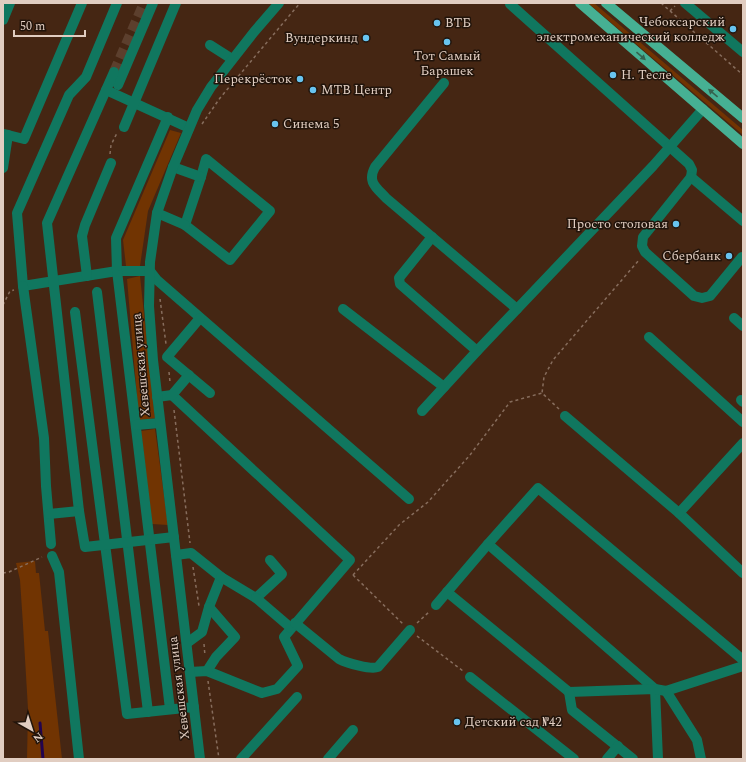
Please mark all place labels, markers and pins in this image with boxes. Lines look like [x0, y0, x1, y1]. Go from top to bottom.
place label: Чебоксарский электромеханический колледж [536, 12, 725, 47]
place label: ВТБ [445, 13, 471, 33]
marker: ВТБ [432, 18, 442, 28]
marker: Чебоксарский электромеханический колледж [728, 24, 738, 34]
place label: Вундеркинд [285, 28, 358, 48]
marker: Вундеркинд [361, 33, 371, 43]
marker: Тот Самый Барашек [442, 37, 452, 47]
place label: Тот Самый Барашек [413, 46, 481, 81]
place label: Н. Тесле [621, 65, 672, 85]
place label: Перекрёсток [214, 69, 292, 89]
marker: Н. Тесле [608, 70, 618, 80]
marker: Перекрёсток [295, 74, 305, 84]
place label: МТВ Центр [321, 80, 392, 100]
marker: МТВ Центр [308, 85, 318, 95]
place label: Синема 5 [283, 114, 340, 134]
marker: Синема 5 [270, 119, 280, 129]
place label: Просто столовая [567, 214, 668, 234]
marker: Просто столовая [671, 219, 681, 229]
place label: Сбербанк [662, 246, 721, 266]
marker: Сбербанк [724, 251, 734, 261]
place label: Детский сад №42 [465, 712, 562, 732]
marker: Детский сад №42 [452, 717, 462, 727]

